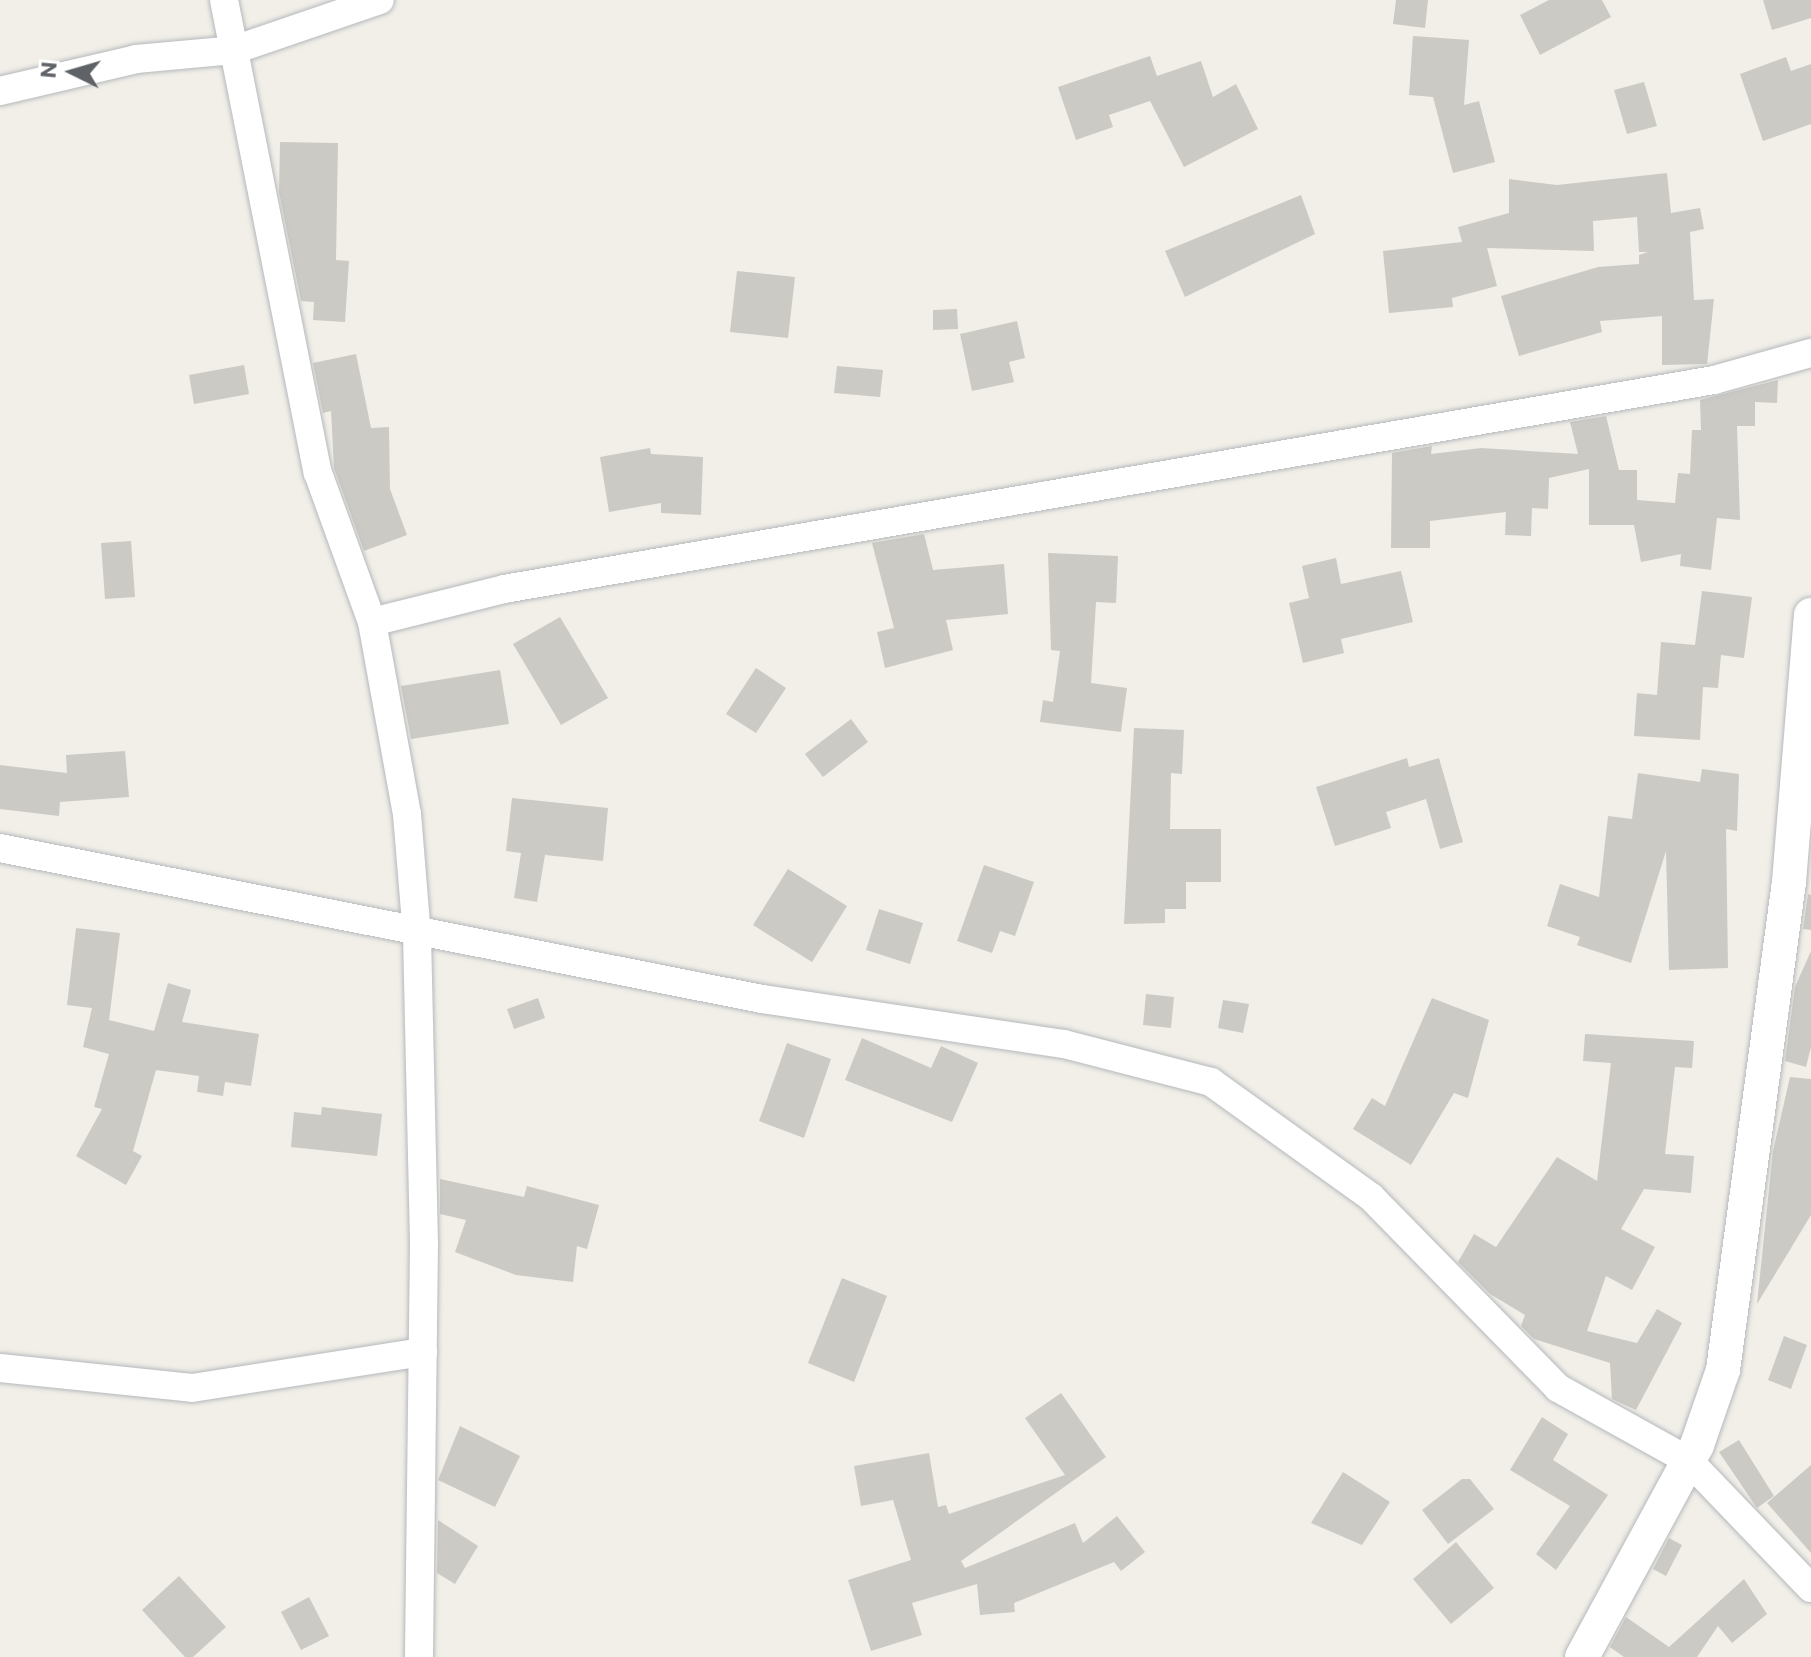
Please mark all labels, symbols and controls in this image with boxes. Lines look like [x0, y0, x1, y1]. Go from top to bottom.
north arrow [32, 32, 112, 112]
text: N [33, 60, 62, 79]

